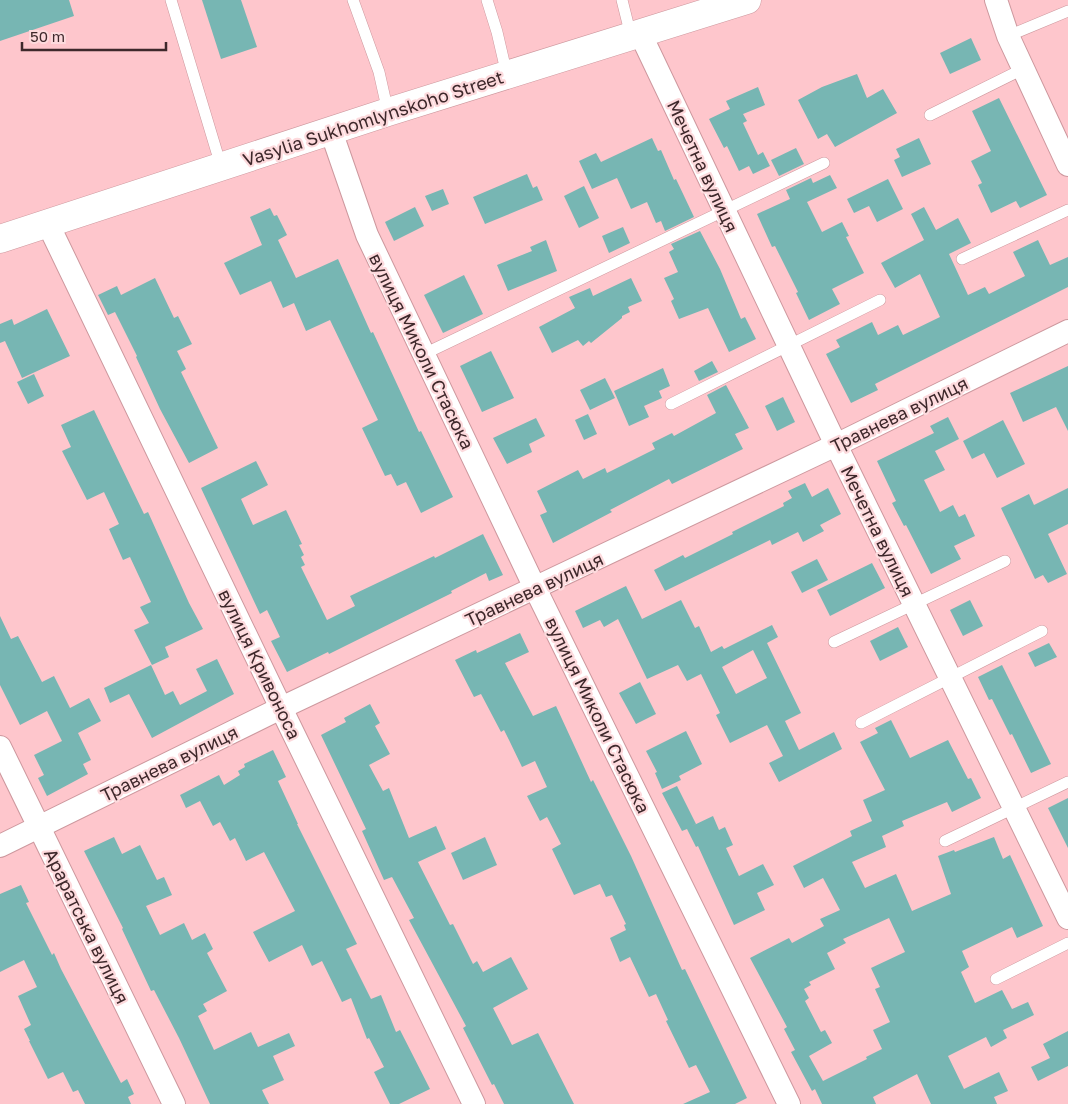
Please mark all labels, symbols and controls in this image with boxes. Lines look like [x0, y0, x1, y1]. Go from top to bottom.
scale bar [22, 20, 166, 52]
text: 50 m [30, 27, 65, 45]
street label: Vasylia Sukhomlynskoho Street [240, 65, 506, 171]
street label: Мечетна вулиця [663, 96, 743, 236]
street label: вулиця Миколи Стасюка [365, 249, 479, 453]
street label: Травнева вулиця [827, 371, 971, 457]
street label: Мечетна вулиця [837, 462, 919, 600]
street label: Травнева вулиця [461, 547, 607, 631]
street label: вулиця Кривоноса [214, 585, 306, 743]
street label: вулиця Миколи Стасюка [541, 613, 655, 817]
street label: Травнева вулиця [97, 720, 241, 806]
street label: Араратська вулиця [40, 845, 134, 1007]

